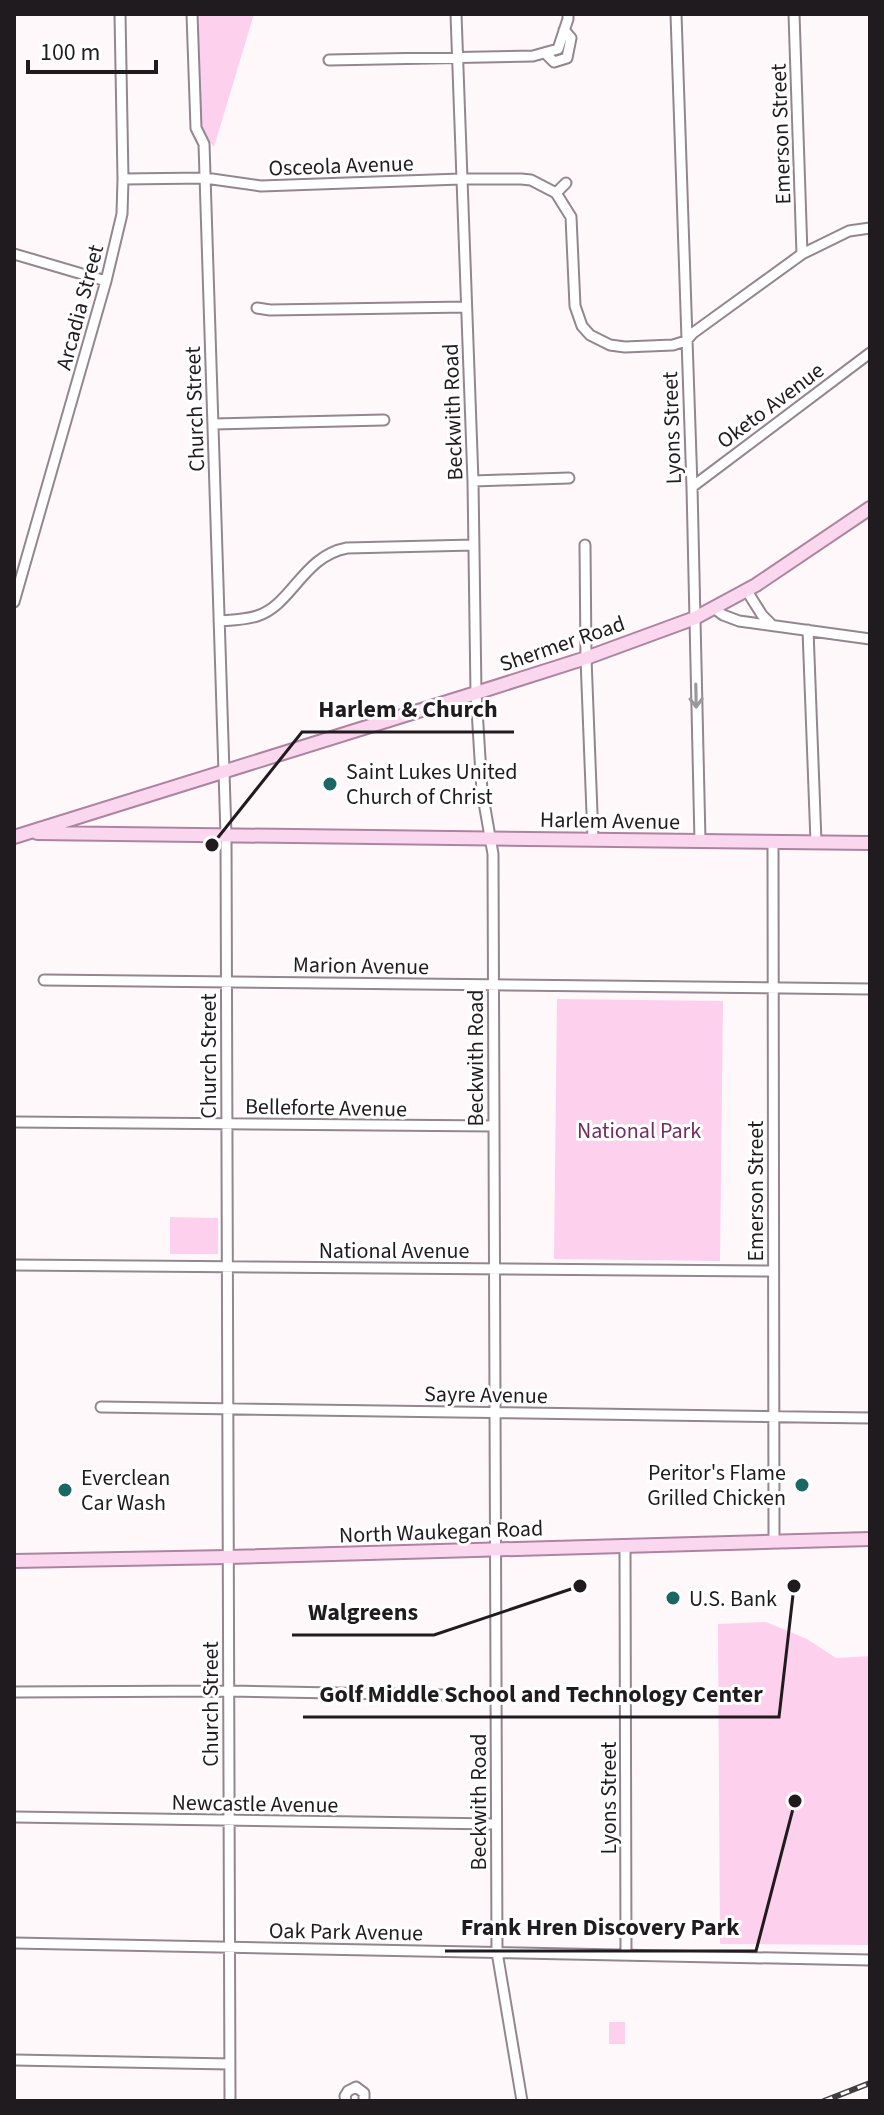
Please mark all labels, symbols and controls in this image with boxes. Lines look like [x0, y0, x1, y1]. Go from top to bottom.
scale bar [28, 24, 156, 74]
text: 100 m [40, 35, 100, 70]
street label: Emerson Street [763, 62, 799, 205]
street label: Osceola Avenue [268, 147, 414, 185]
street label: Arcadia Street [48, 241, 112, 373]
street label: Beckwith Road [435, 343, 471, 481]
street label: Church Street [177, 345, 213, 472]
street label: Oketo Avenue [710, 355, 831, 457]
street label: Lyons Street [654, 370, 690, 485]
street label: Shermer Road [495, 608, 629, 680]
one-way arrow [689, 682, 704, 709]
callout: Harlem & Church [302, 684, 514, 732]
text: Harlem & Church [318, 692, 498, 727]
place label: Saint Lukes United Church of Christ [346, 756, 517, 813]
marker: Saint Lukes United Church of Christ [321, 775, 339, 793]
street label: Harlem Avenue [540, 804, 680, 838]
street label: Marion Avenue [293, 949, 429, 983]
street label: Beckwith Road [460, 989, 492, 1127]
street label: Church Street [193, 993, 225, 1119]
street label: Belleforte Avenue [245, 1091, 407, 1125]
park label: National Park [577, 1115, 701, 1147]
street label: Emerson Street [740, 1120, 772, 1262]
street label: National Avenue [319, 1235, 469, 1267]
street label: Sayre Avenue [424, 1378, 548, 1412]
place label: Peritor's Flame Grilled Chicken [647, 1457, 786, 1514]
place label: Everclean Car Wash [81, 1462, 170, 1519]
marker: Peritor's Flame Grilled Chicken [793, 1476, 811, 1494]
marker: Everclean Car Wash [56, 1481, 74, 1499]
street label: North Waukegan Road [338, 1512, 544, 1552]
place label: U.S. Bank [689, 1583, 777, 1615]
callout: Walgreens [292, 1587, 434, 1635]
marker: U.S. Bank [664, 1589, 682, 1607]
text: Walgreens [308, 1595, 418, 1630]
street label: Church Street [195, 1641, 227, 1767]
callout: Golf Middle School and Technology Center [303, 1669, 779, 1717]
text: Golf Middle School and Technology Center [319, 1677, 763, 1712]
street label: Beckwith Road [463, 1733, 495, 1871]
street label: Lyons Street [593, 1741, 625, 1854]
street label: Newcastle Avenue [171, 1787, 339, 1821]
callout: Frank Hren Discovery Park [445, 1903, 756, 1951]
text: Frank Hren Discovery Park [461, 1910, 740, 1945]
street label: Oak Park Avenue [269, 1915, 423, 1949]

